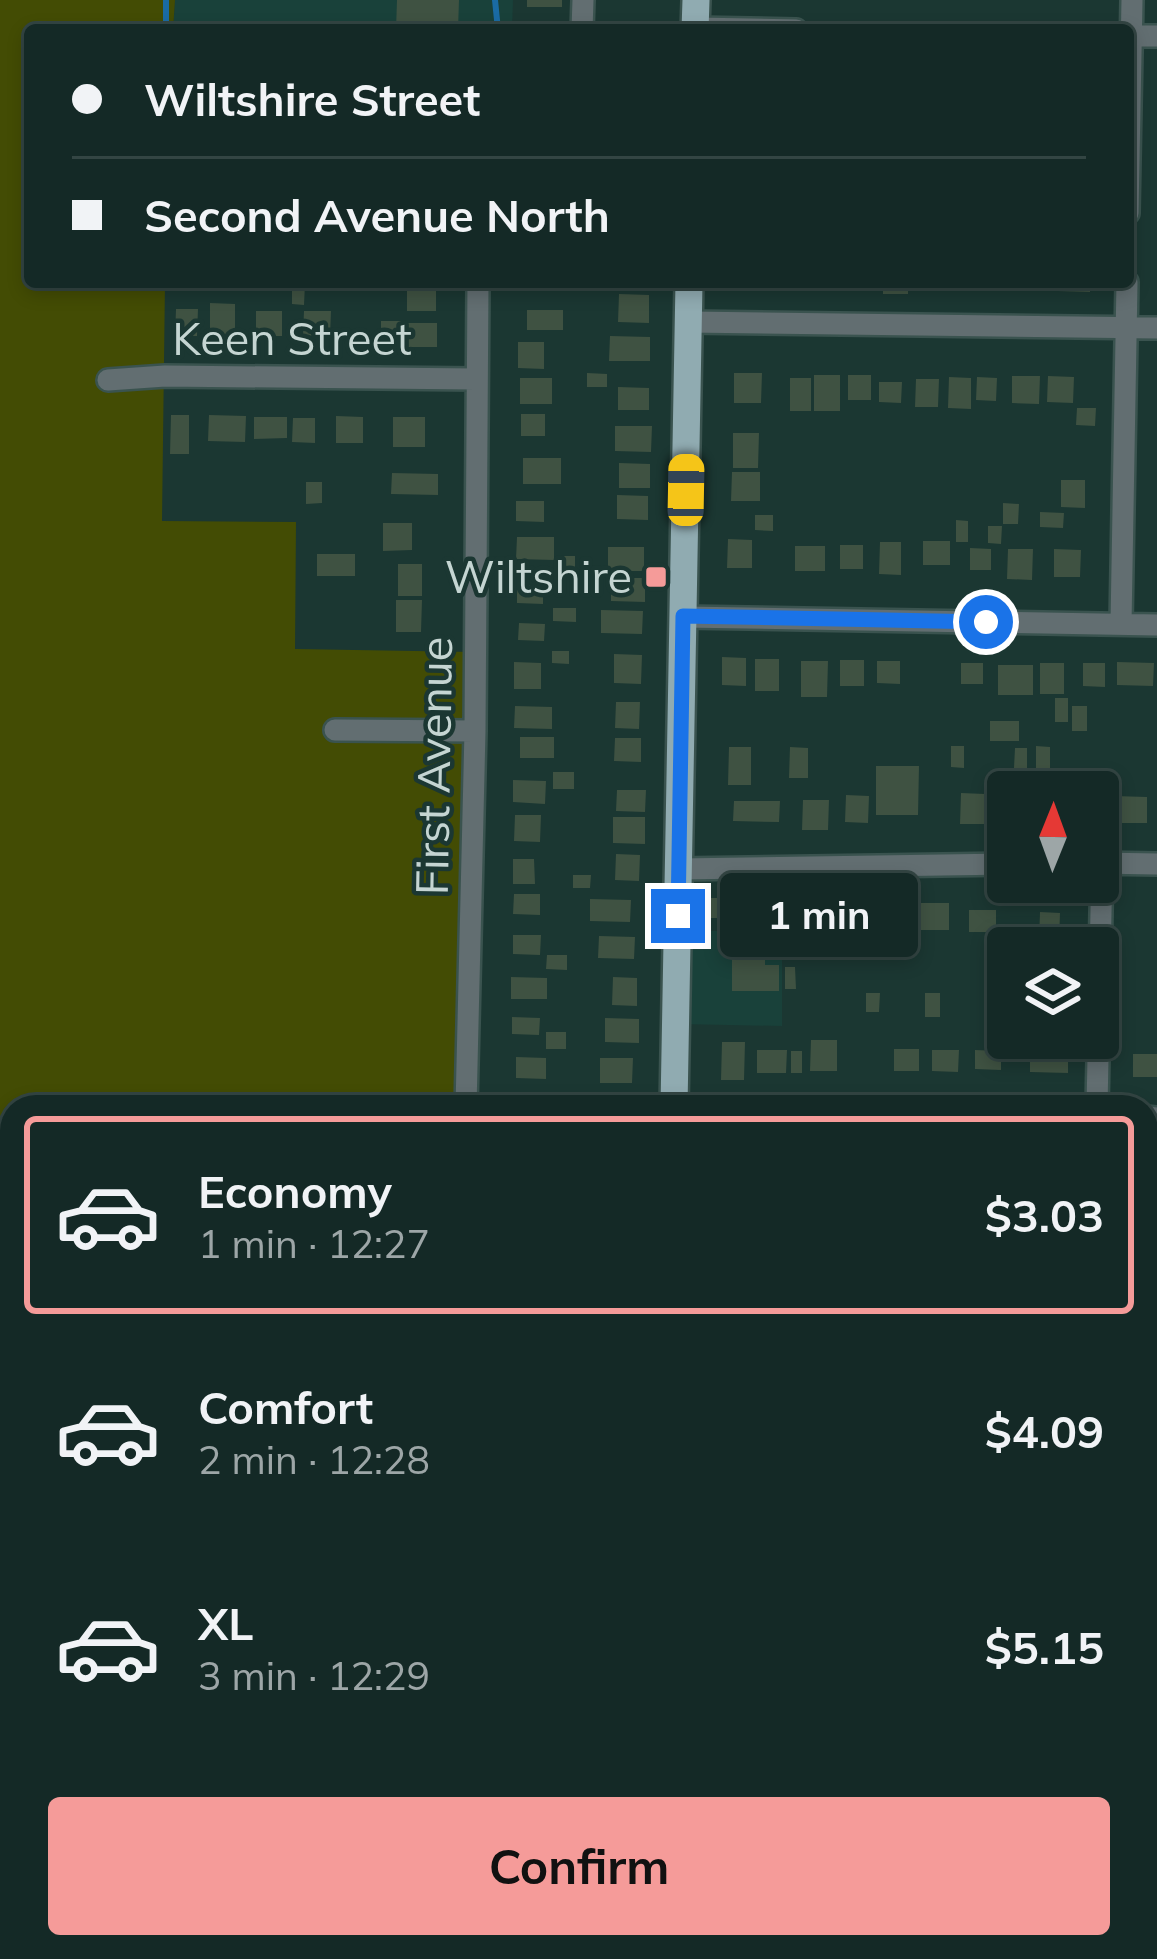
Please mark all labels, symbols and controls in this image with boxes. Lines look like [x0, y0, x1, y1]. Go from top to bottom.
text: Wiltshire Street [144, 71, 480, 127]
text: Second Avenue North [144, 187, 610, 243]
street label: Keen Street [172, 310, 412, 366]
car [667, 454, 705, 526]
place label: Wiltshire [445, 548, 632, 604]
marker: Wiltshire [643, 564, 669, 590]
route start [959, 595, 1013, 649]
street label: First Avenue [403, 636, 463, 896]
north arrow [987, 771, 1119, 903]
map controls [987, 771, 1119, 1059]
callout: 1 min [720, 874, 918, 958]
route end [651, 889, 705, 943]
text: 1 min [768, 890, 870, 939]
button: layers [987, 927, 1119, 1059]
icon: car [54, 1161, 162, 1269]
text: Economy [198, 1163, 392, 1219]
text: $3.03 [985, 1187, 1104, 1243]
text: 1 min · 12:27 [198, 1219, 430, 1268]
icon: car [54, 1377, 162, 1485]
text: Comfort [198, 1379, 373, 1435]
text: $4.09 [985, 1403, 1104, 1459]
text: 2 min · 12:28 [198, 1435, 430, 1484]
icon: car [54, 1593, 162, 1701]
text: XL [198, 1595, 253, 1651]
text: $5.15 [985, 1619, 1104, 1675]
text: 3 min · 12:29 [198, 1651, 430, 1700]
button: Confirm [48, 1797, 1110, 1935]

